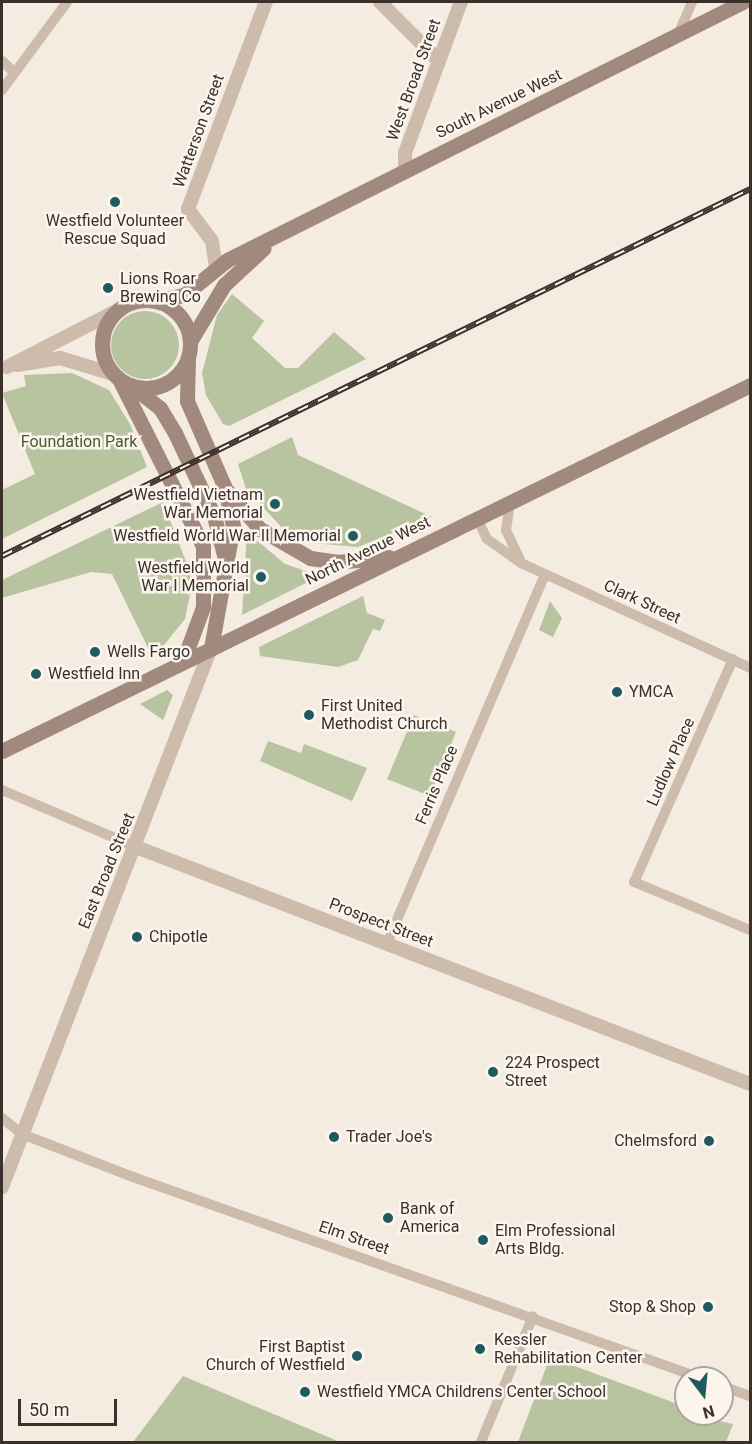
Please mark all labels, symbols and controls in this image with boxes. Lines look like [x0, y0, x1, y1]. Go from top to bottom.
street label: West Broad Street [383, 16, 445, 144]
street label: South Avenue West [433, 65, 565, 143]
street label: Watterson Street [170, 72, 228, 190]
marker: Westfield Volunteer Rescue Squad [108, 195, 122, 209]
place label: Westfield Volunteer Rescue Squad [46, 211, 184, 249]
place label: Lions Roar Brewing Co [120, 269, 201, 307]
marker: Lions Roar Brewing Co [101, 281, 115, 295]
park label: Foundation Park [21, 432, 137, 452]
place label: Westfield Vietnam War Memorial [133, 485, 263, 523]
marker: Westfield Vietnam War Memorial [268, 497, 282, 511]
street label: North Avenue West [302, 512, 434, 590]
place label: Westfield World War II Memorial [113, 526, 341, 546]
marker: Westfield World War II Memorial [346, 529, 360, 543]
place label: Westfield World War I Memorial [137, 558, 249, 596]
marker: Westfield World War I Memorial [254, 570, 268, 584]
street label: Clark Street [600, 576, 684, 628]
place label: Wells Fargo [107, 642, 190, 662]
marker: Wells Fargo [88, 645, 102, 659]
place label: Westfield Inn [48, 664, 140, 684]
marker: Westfield Inn [29, 667, 43, 681]
place label: YMCA [629, 682, 673, 702]
marker: YMCA [610, 685, 624, 699]
place label: First United Methodist Church [321, 696, 448, 734]
marker: First United Methodist Church [302, 708, 316, 722]
street label: Ludlow Place [643, 715, 699, 809]
street label: Ferris Place [412, 743, 462, 827]
street label: East Broad Street [75, 810, 139, 932]
street label: Prospect Street [326, 894, 436, 952]
place label: Chipotle [149, 927, 208, 947]
marker: Chipotle [130, 930, 144, 944]
place label: 224 Prospect Street [505, 1053, 600, 1091]
marker: 224 Prospect Street [486, 1065, 500, 1079]
place label: Trader Joe's [346, 1127, 432, 1147]
marker: Trader Joe's [327, 1130, 341, 1144]
place label: Chelmsford [614, 1131, 697, 1151]
marker: Chelmsford [702, 1134, 716, 1148]
place label: Bank of America [400, 1199, 459, 1237]
marker: Bank of America [381, 1211, 395, 1225]
street label: Elm Street [316, 1217, 392, 1259]
place label: Elm Professional Arts Bldg. [495, 1221, 615, 1259]
marker: Elm Professional Arts Bldg. [476, 1233, 490, 1247]
place label: Stop & Shop [609, 1297, 696, 1317]
marker: Stop & Shop [701, 1300, 715, 1314]
place label: Kessler Rehabilitation Center [494, 1330, 642, 1368]
place label: First Baptist Church of Westfield [206, 1337, 345, 1375]
marker: Kessler Rehabilitation Center [471, 1340, 489, 1358]
marker: First Baptist Church of Westfield [350, 1349, 364, 1363]
north arrow [674, 1366, 734, 1426]
place label: Westfield YMCA Childrens Center School [317, 1382, 606, 1402]
marker: Westfield YMCA Childrens Center School [298, 1385, 312, 1399]
scale bar [21, 1387, 120, 1425]
text: 50 m [29, 1399, 69, 1420]
text: N [701, 1401, 717, 1423]

